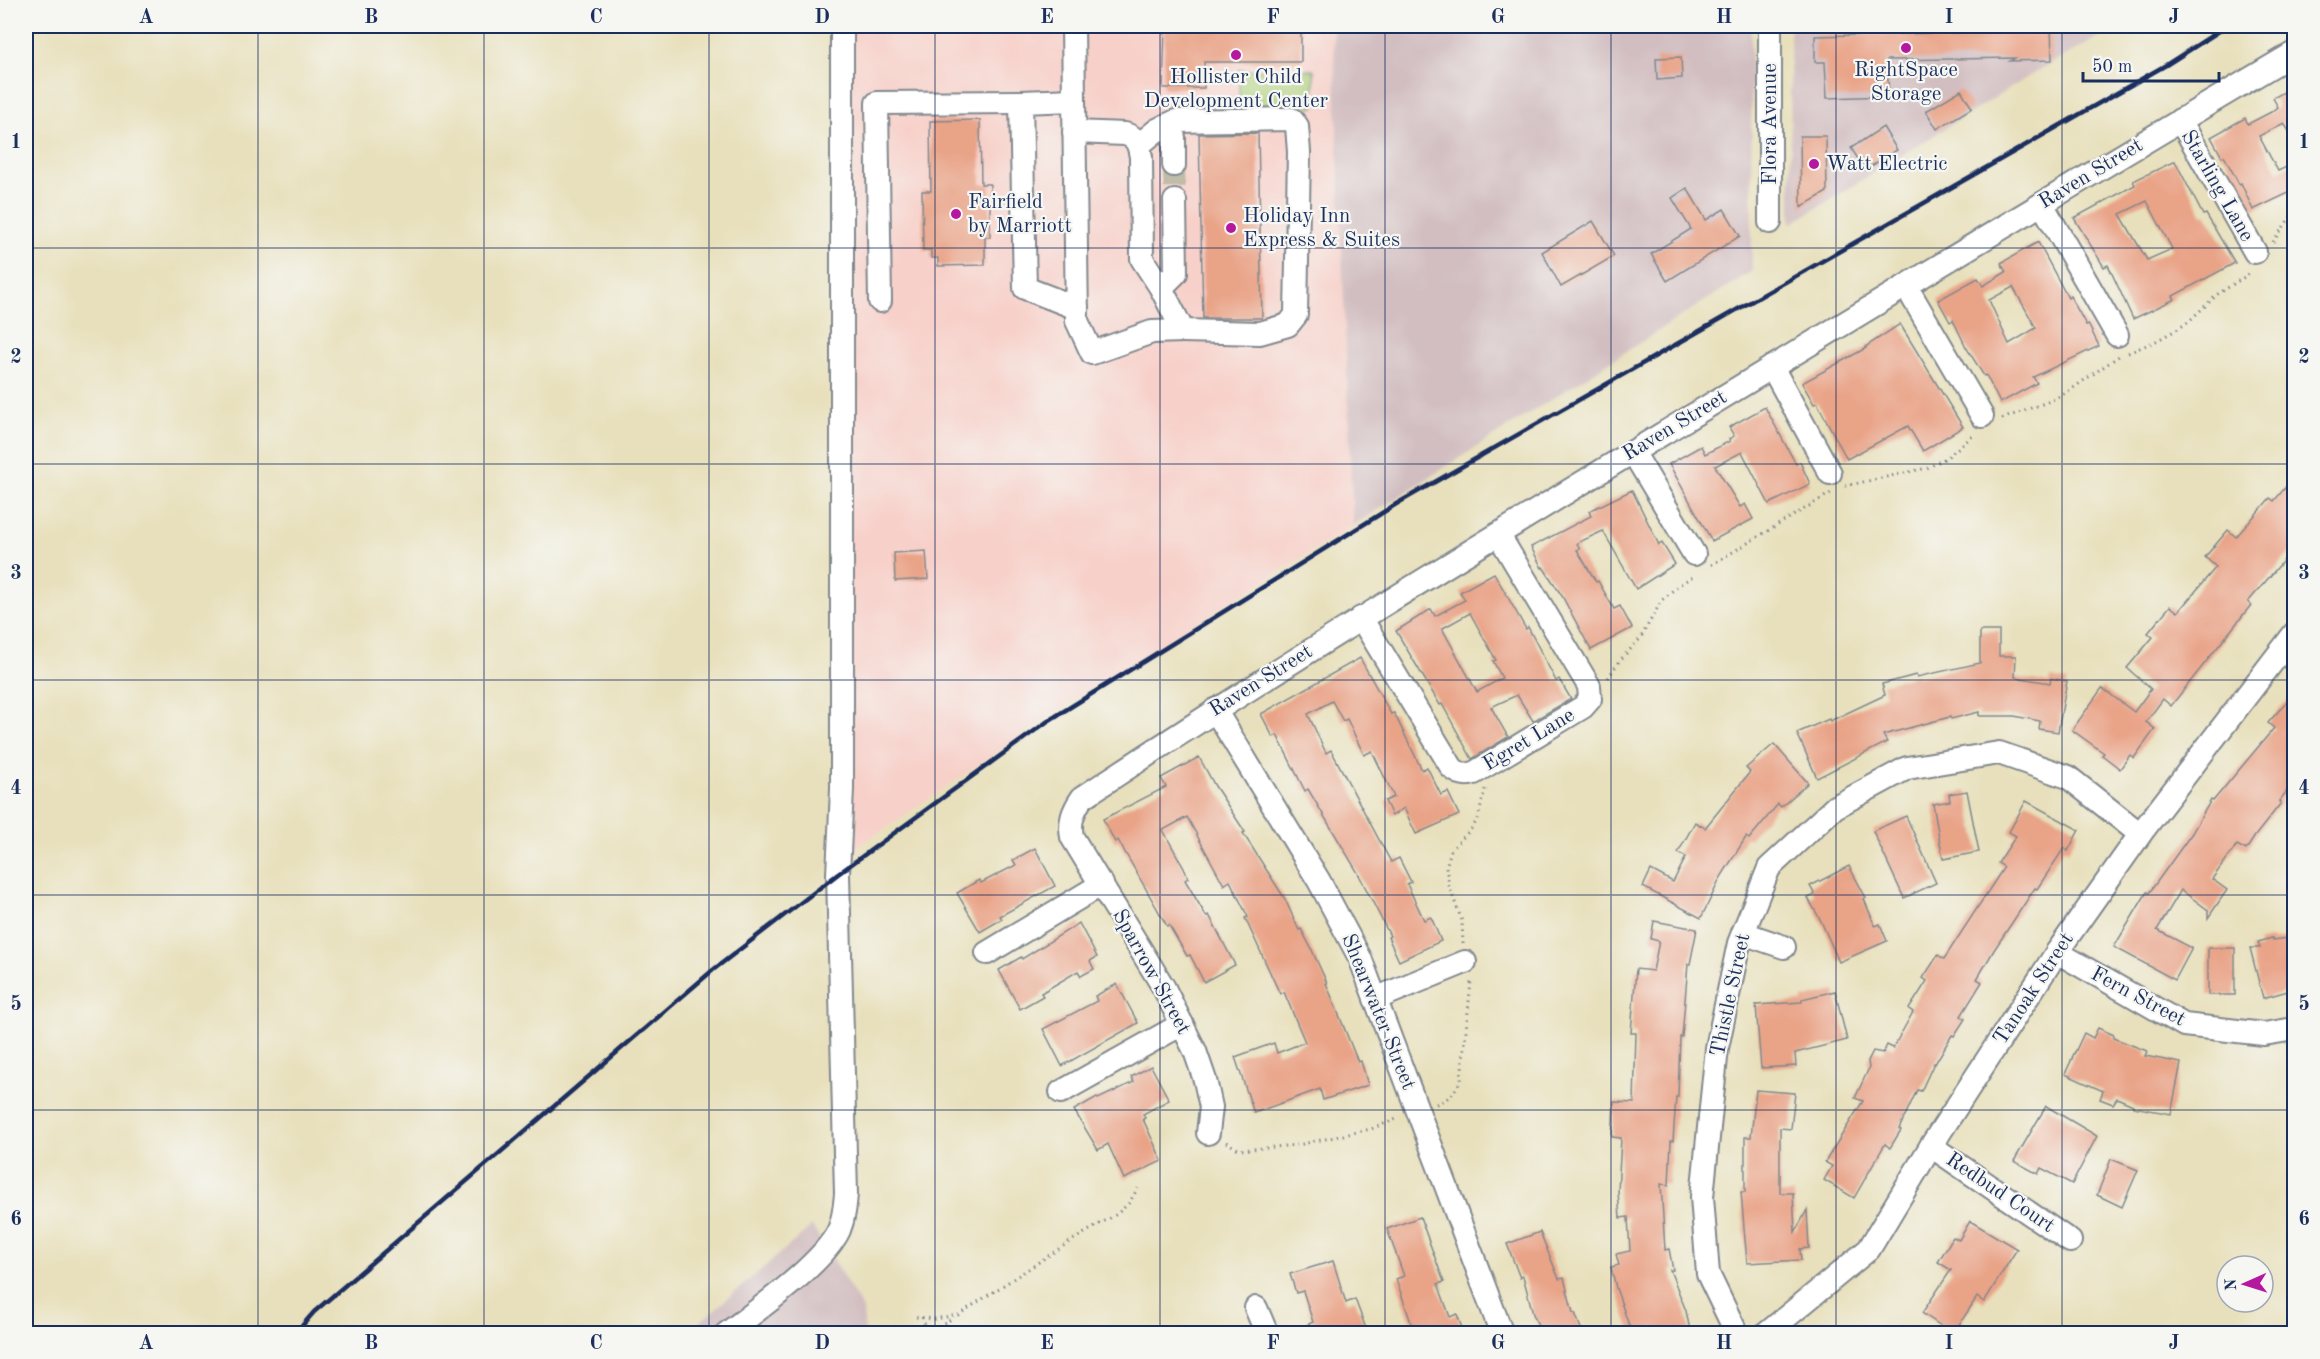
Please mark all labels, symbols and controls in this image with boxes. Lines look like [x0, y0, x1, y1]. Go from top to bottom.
text: A [138, 8, 154, 28]
text: B [364, 8, 378, 28]
text: C [589, 8, 603, 28]
text: D [814, 8, 830, 28]
text: E [1040, 8, 1054, 28]
text: F [1266, 8, 1280, 28]
text: G [1491, 8, 1505, 28]
text: H [1716, 8, 1732, 28]
text: I [1945, 8, 1953, 28]
text: J [2169, 8, 2180, 28]
marker: RightSpace Storage [1899, 41, 1913, 55]
scale bar [2083, 45, 2220, 83]
marker: Hollister Child Development Center [1229, 48, 1243, 62]
text: 50 m [2092, 58, 2132, 76]
place label: RightSpace Storage [1854, 60, 1958, 105]
street label: Flora Avenue [1760, 63, 1781, 185]
place label: Hollister Child Development Center [1144, 67, 1329, 112]
street label: Starling Lane [2177, 127, 2257, 245]
text: 1 [10, 133, 22, 153]
text: 1 [2298, 133, 2310, 153]
street label: Raven Street [2035, 135, 2147, 213]
place label: Watt Electric [1826, 154, 1947, 175]
marker: Watt Electric [1807, 157, 1821, 171]
place label: Fairfield by Marriott [968, 192, 1072, 237]
place label: Holiday Inn Express & Suites [1243, 206, 1400, 251]
marker: Fairfield by Marriott [949, 207, 963, 221]
marker: Holiday Inn Express & Suites [1224, 221, 1238, 235]
text: 2 [10, 348, 22, 368]
text: 2 [2298, 348, 2310, 368]
street label: Raven Street [1619, 387, 1731, 465]
text: 3 [10, 564, 22, 584]
text: 3 [2298, 564, 2310, 584]
street label: Raven Street [1206, 641, 1316, 721]
street label: Egret Lane [1480, 705, 1578, 775]
text: 4 [10, 779, 22, 799]
text: 4 [2298, 779, 2310, 799]
street label: Sparrow Street [1108, 906, 1194, 1038]
street label: Tanoak Street [1990, 929, 2078, 1049]
street label: Shearwater Street [1337, 931, 1419, 1093]
street label: Thistle Street [1708, 931, 1754, 1059]
street label: Fern Street [2087, 963, 2189, 1031]
text: 5 [10, 994, 22, 1015]
text: 5 [2298, 994, 2310, 1015]
street label: Redbud Court [1942, 1149, 2058, 1237]
text: 6 [10, 1210, 22, 1230]
text: 6 [2298, 1210, 2310, 1230]
north arrow [2215, 1254, 2275, 1314]
text: N [2224, 1277, 2240, 1291]
text: A [138, 1334, 154, 1354]
text: B [364, 1334, 378, 1354]
text: C [589, 1334, 603, 1354]
text: D [814, 1334, 830, 1354]
text: E [1040, 1334, 1054, 1354]
text: F [1266, 1334, 1280, 1354]
text: G [1491, 1334, 1505, 1354]
text: H [1716, 1334, 1732, 1354]
text: I [1945, 1334, 1953, 1354]
text: J [2169, 1334, 2180, 1354]

